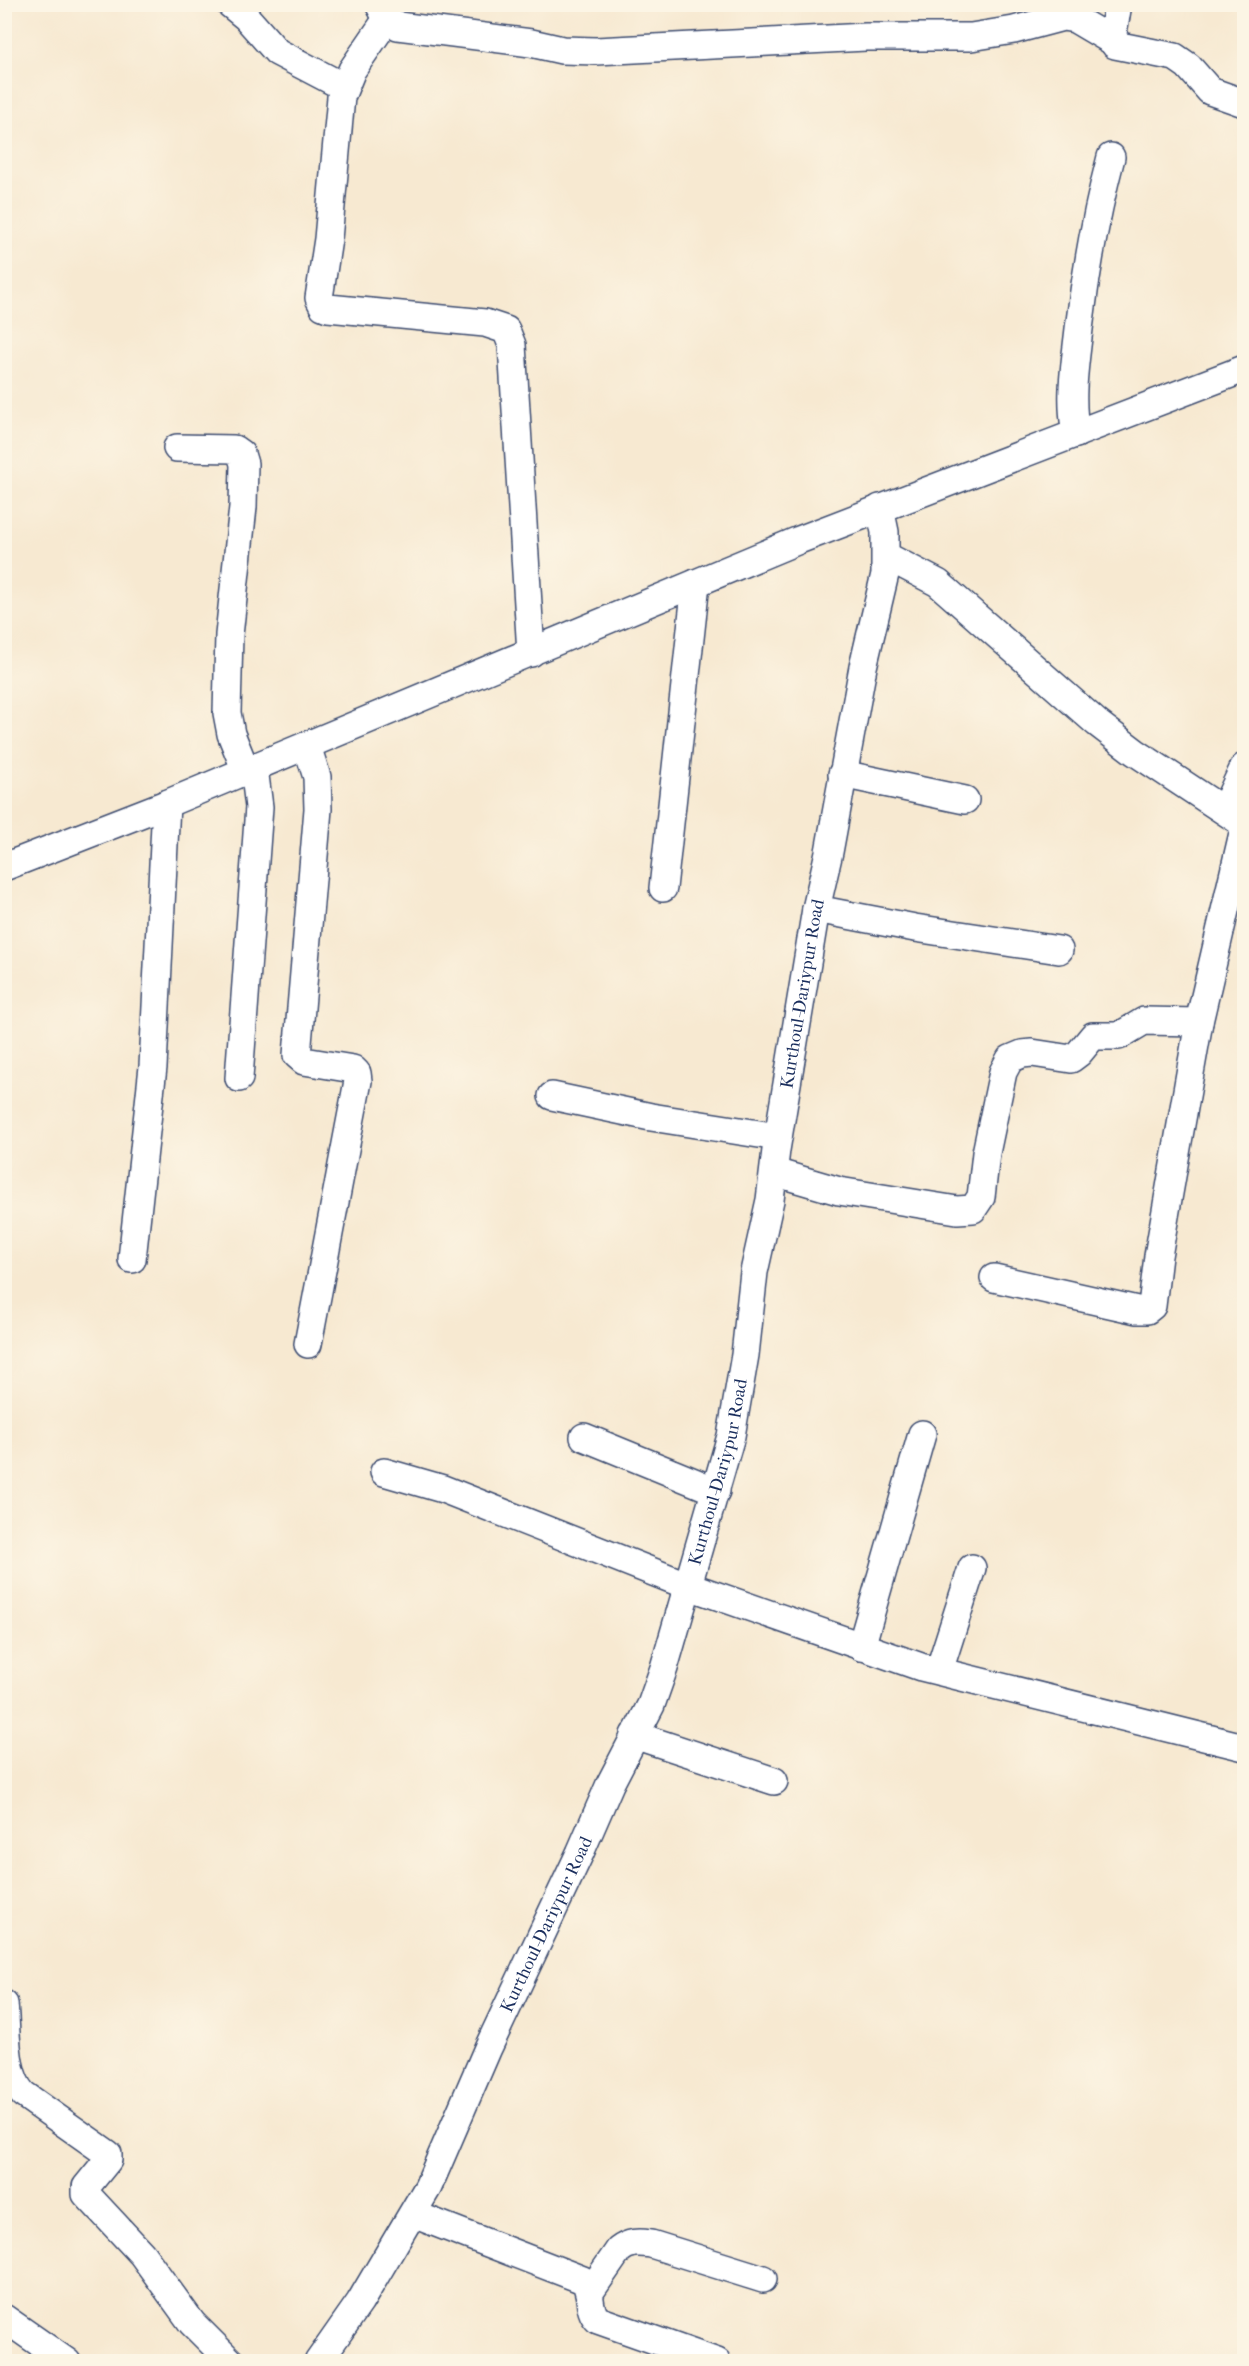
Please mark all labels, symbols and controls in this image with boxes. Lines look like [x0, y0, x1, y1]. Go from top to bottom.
street label: Kurthoul-Dariypur Road [776, 897, 829, 1090]
street label: Kurthoul-Dariypur Road [684, 1377, 751, 1567]
street label: Kurthoul-Dariypur Road [496, 1833, 597, 2016]

